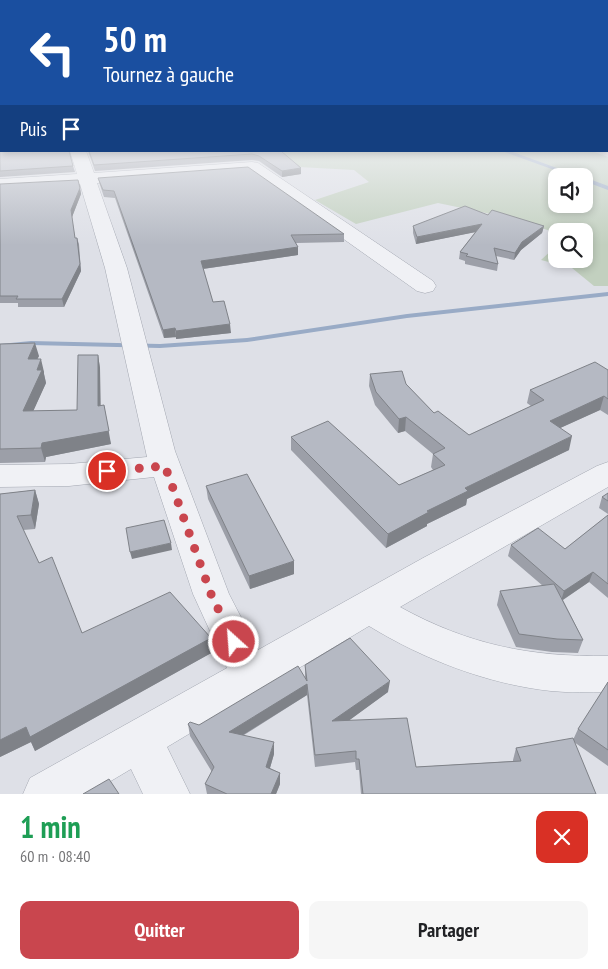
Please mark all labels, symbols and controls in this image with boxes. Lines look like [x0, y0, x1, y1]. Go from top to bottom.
text: 50 m [103, 16, 167, 62]
icon: left [20, 20, 85, 85]
text: Tournez à gauche [103, 60, 234, 88]
icon: arrive [57, 115, 85, 143]
text: Puis [20, 117, 47, 141]
map controls [548, 168, 593, 268]
button: sound [548, 168, 593, 213]
button: search [548, 223, 593, 268]
pin [86, 450, 128, 492]
icon: arrive [93, 457, 121, 485]
position arrow [207, 615, 259, 667]
text: 1 min [20, 807, 81, 846]
button: close [536, 811, 588, 863]
text: 60 m · 08:40 [20, 846, 91, 866]
button: Quitter [20, 901, 299, 959]
button: Partager [309, 901, 588, 959]

